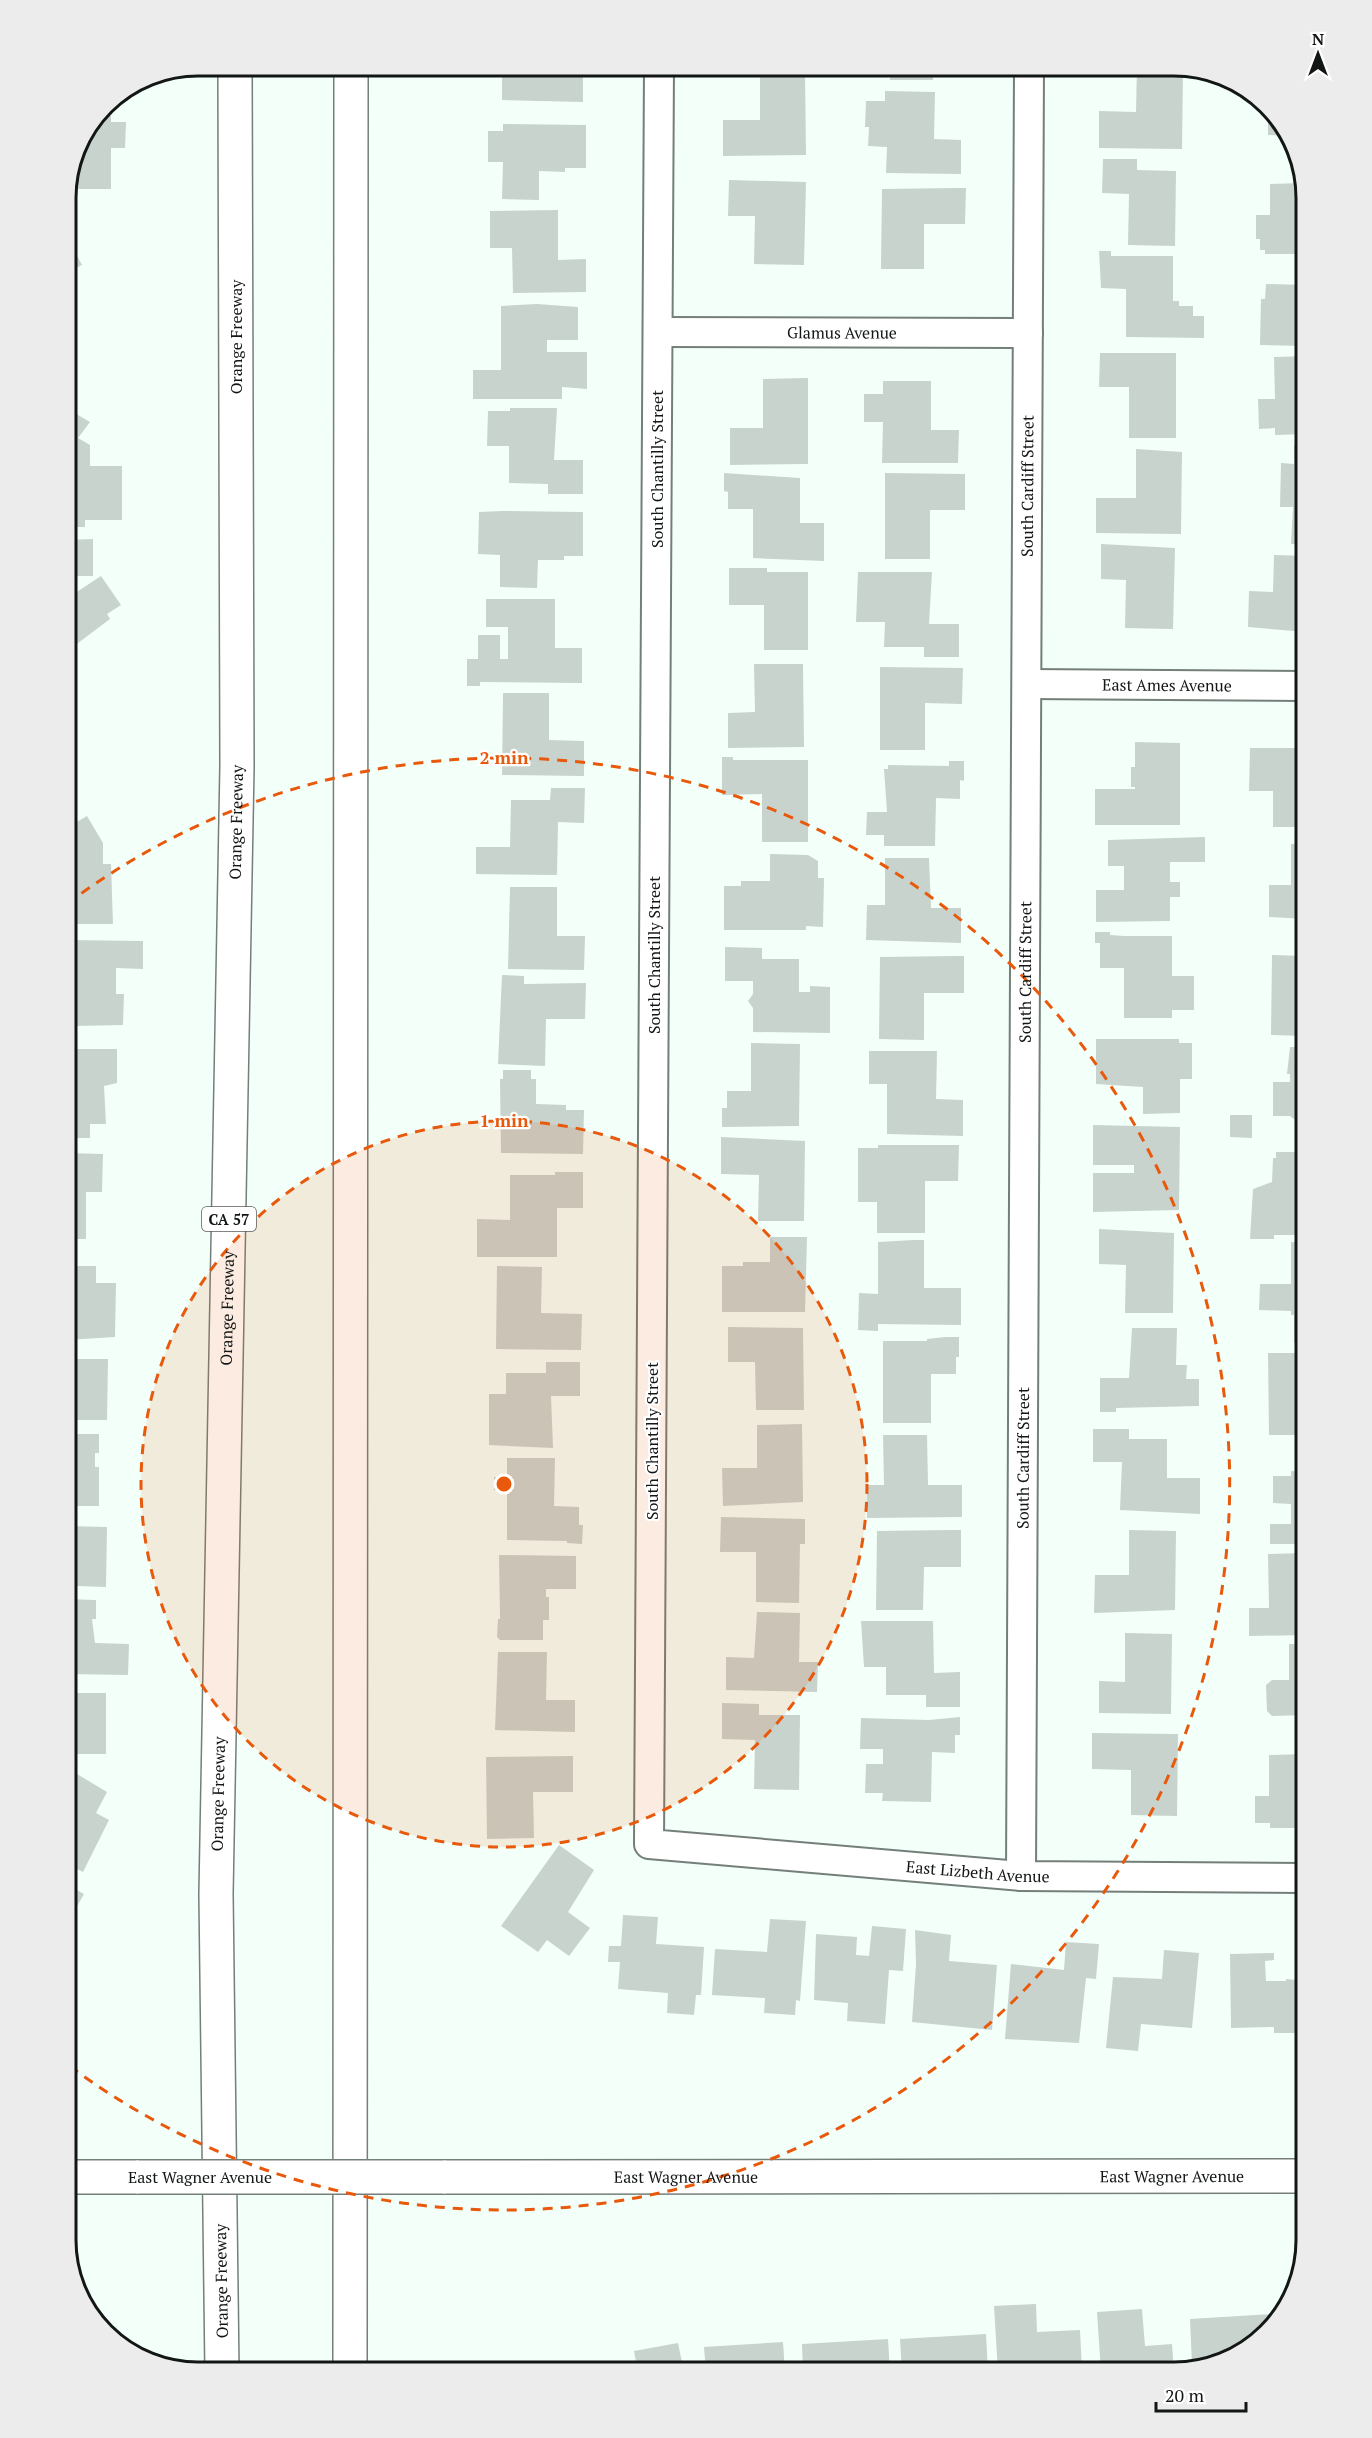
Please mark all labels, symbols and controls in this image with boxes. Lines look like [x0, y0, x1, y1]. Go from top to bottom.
north arrow [1288, 24, 1348, 84]
text: N [1312, 28, 1324, 50]
street label: Orange Freeway [225, 279, 247, 394]
street label: Glamus Avenue [787, 321, 897, 344]
street label: South Chantilly Street [646, 390, 668, 548]
street label: South Cardiff Street [1016, 415, 1038, 557]
street label: East Ames Avenue [1102, 674, 1232, 696]
text: 2 min [479, 745, 529, 769]
street label: Orange Freeway [224, 764, 248, 880]
street label: South Chantilly Street [643, 876, 665, 1034]
street label: South Cardiff Street [1014, 901, 1036, 1043]
text: 1 min [479, 1108, 529, 1132]
road number: CA 57 [202, 1207, 256, 1231]
street label: Orange Freeway [215, 1250, 239, 1366]
street label: South Chantilly Street [641, 1362, 663, 1520]
street label: South Cardiff Street [1012, 1387, 1034, 1529]
centre of rings [494, 1474, 514, 1494]
street label: Orange Freeway [206, 1736, 230, 1852]
street label: East Lizbeth Avenue [905, 1855, 1050, 1887]
street label: East Wagner Avenue [1100, 2165, 1244, 2187]
street label: East Wagner Avenue [128, 2166, 272, 2188]
street label: East Wagner Avenue [614, 2166, 758, 2188]
street label: Orange Freeway [209, 2223, 233, 2339]
scale bar [1156, 2375, 1246, 2413]
text: 20 m [1165, 2383, 1205, 2407]

